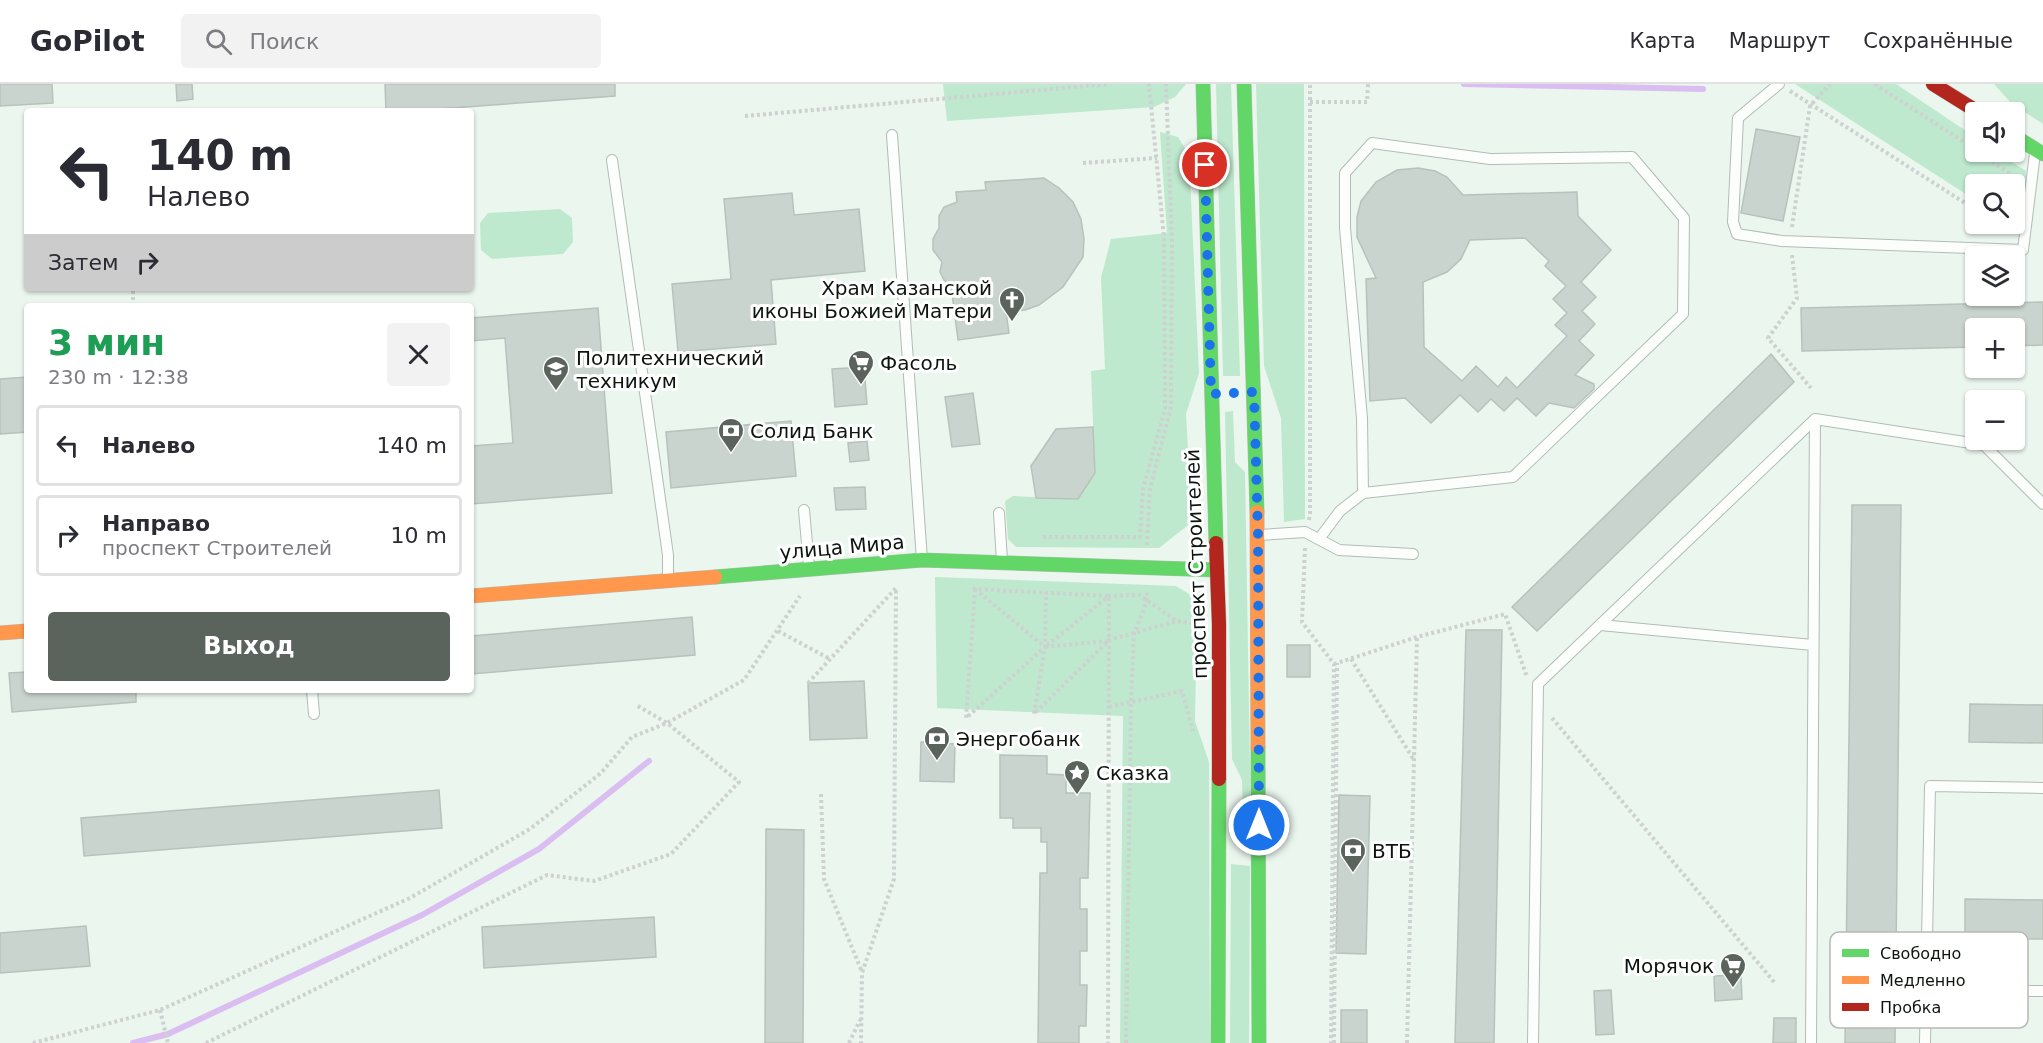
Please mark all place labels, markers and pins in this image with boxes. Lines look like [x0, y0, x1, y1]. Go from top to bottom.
pin [1179, 139, 1230, 190]
place label: Храм Казанской иконы Божией Матери [752, 276, 992, 323]
church icon: Храм Казанской иконы Божией Матери [997, 285, 1027, 323]
place label: Политехнический техникум [576, 346, 764, 393]
supermarket icon: Фасоль [846, 348, 876, 386]
place label: Фасоль [880, 351, 957, 375]
school or university icon: Политехнический техникум [541, 354, 571, 392]
bank icon: Солид Банк [716, 416, 746, 454]
place label: Солид Банк [750, 419, 873, 443]
bank icon: Энергобанк [922, 724, 952, 762]
place label: Энергобанк [956, 727, 1081, 751]
place icon: Сказка [1062, 758, 1092, 796]
place label: Сказка [1096, 761, 1169, 785]
bank icon: ВТБ [1338, 836, 1368, 874]
place label: ВТБ [1372, 839, 1412, 863]
supermarket icon: Морячок [1718, 951, 1748, 989]
place label: Морячок [1624, 954, 1714, 978]

